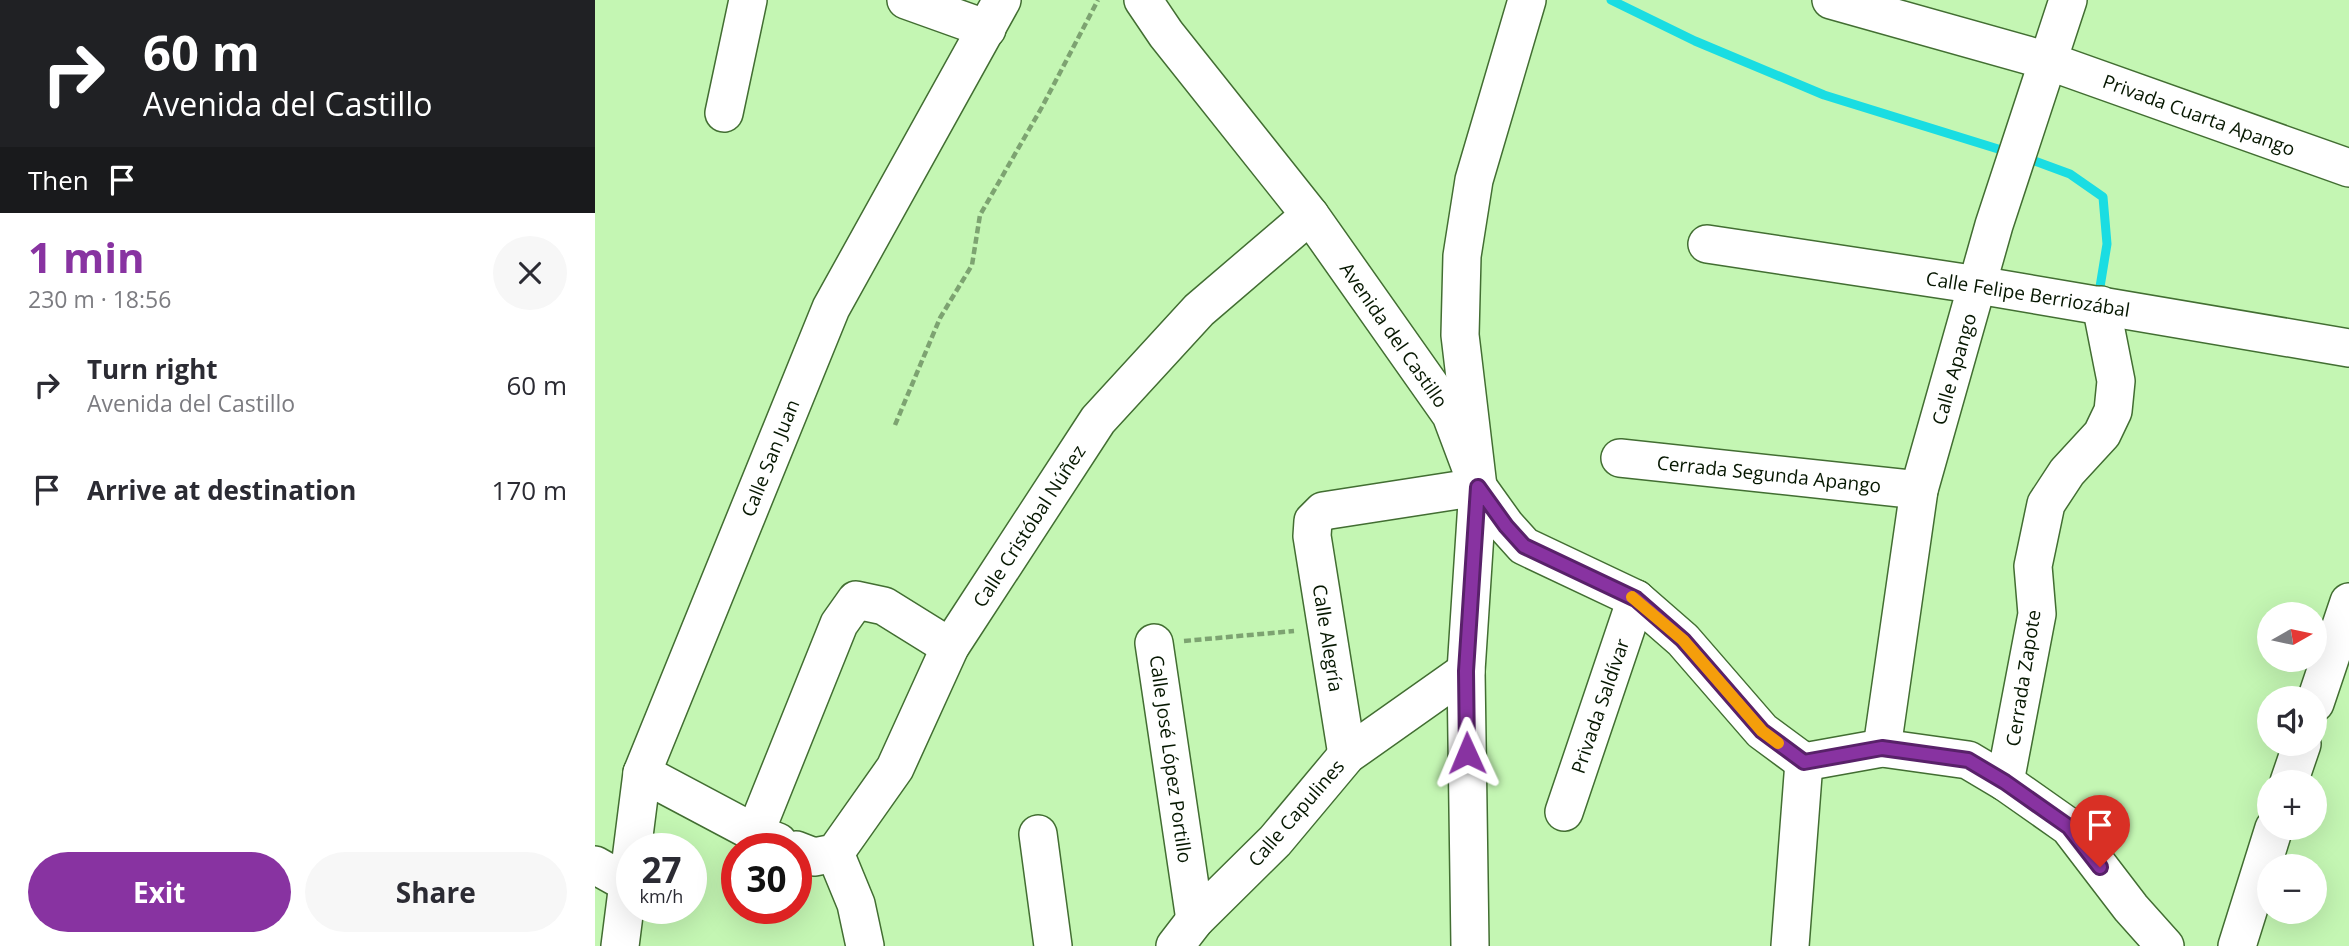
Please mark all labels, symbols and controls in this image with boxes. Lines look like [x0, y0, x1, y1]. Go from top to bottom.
text: 60 m [143, 19, 260, 85]
icon: right [28, 28, 119, 119]
street label: Privada Cuarta Apango [2099, 68, 2299, 162]
text: Avenida del Castillo [143, 82, 433, 125]
icon: arrive [103, 161, 141, 199]
text: Then [28, 162, 89, 198]
text: 1 min [28, 228, 145, 285]
button: close [493, 236, 567, 310]
street label: Avenida del Castillo [1334, 257, 1454, 413]
street label: Calle Felipe Berriozábal [1924, 265, 2132, 323]
text: 230 m · 18:56 [28, 283, 171, 315]
street label: Calle Apango [1926, 310, 1982, 428]
text: Turn right [87, 351, 218, 387]
icon: right [28, 366, 66, 404]
text: 60 m [506, 367, 567, 403]
text: Avenida del Castillo [87, 387, 295, 419]
street label: Calle San Juan [735, 396, 805, 520]
street label: Calle Cristóbal Núñez [967, 440, 1091, 612]
street label: Cerrada Segunda Apango [1656, 449, 1882, 499]
icon: arrive [28, 471, 66, 509]
text: Arrive at destination [87, 472, 356, 508]
text: 170 m [492, 472, 567, 508]
street label: Calle Alegría [1307, 582, 1349, 694]
north arrow [2257, 602, 2327, 672]
map controls [2257, 602, 2327, 924]
street label: Cerrada Zapote [1999, 608, 2047, 748]
street label: Privada Saldívar [1565, 635, 1635, 777]
street label: Calle José López Portillo [1144, 653, 1198, 865]
button: sound [2257, 686, 2327, 756]
position arrow [1430, 716, 1504, 790]
street label: Calle Capulines [1242, 754, 1350, 872]
button: + [2257, 770, 2327, 840]
pin [2070, 795, 2130, 867]
icon: arrive [2081, 806, 2119, 844]
speed limit sign: 30 [721, 833, 812, 924]
text: 27 [641, 846, 682, 893]
button: Exit [28, 852, 291, 932]
button: Share [305, 852, 567, 932]
button: − [2257, 854, 2327, 924]
text: km/h [640, 884, 683, 908]

